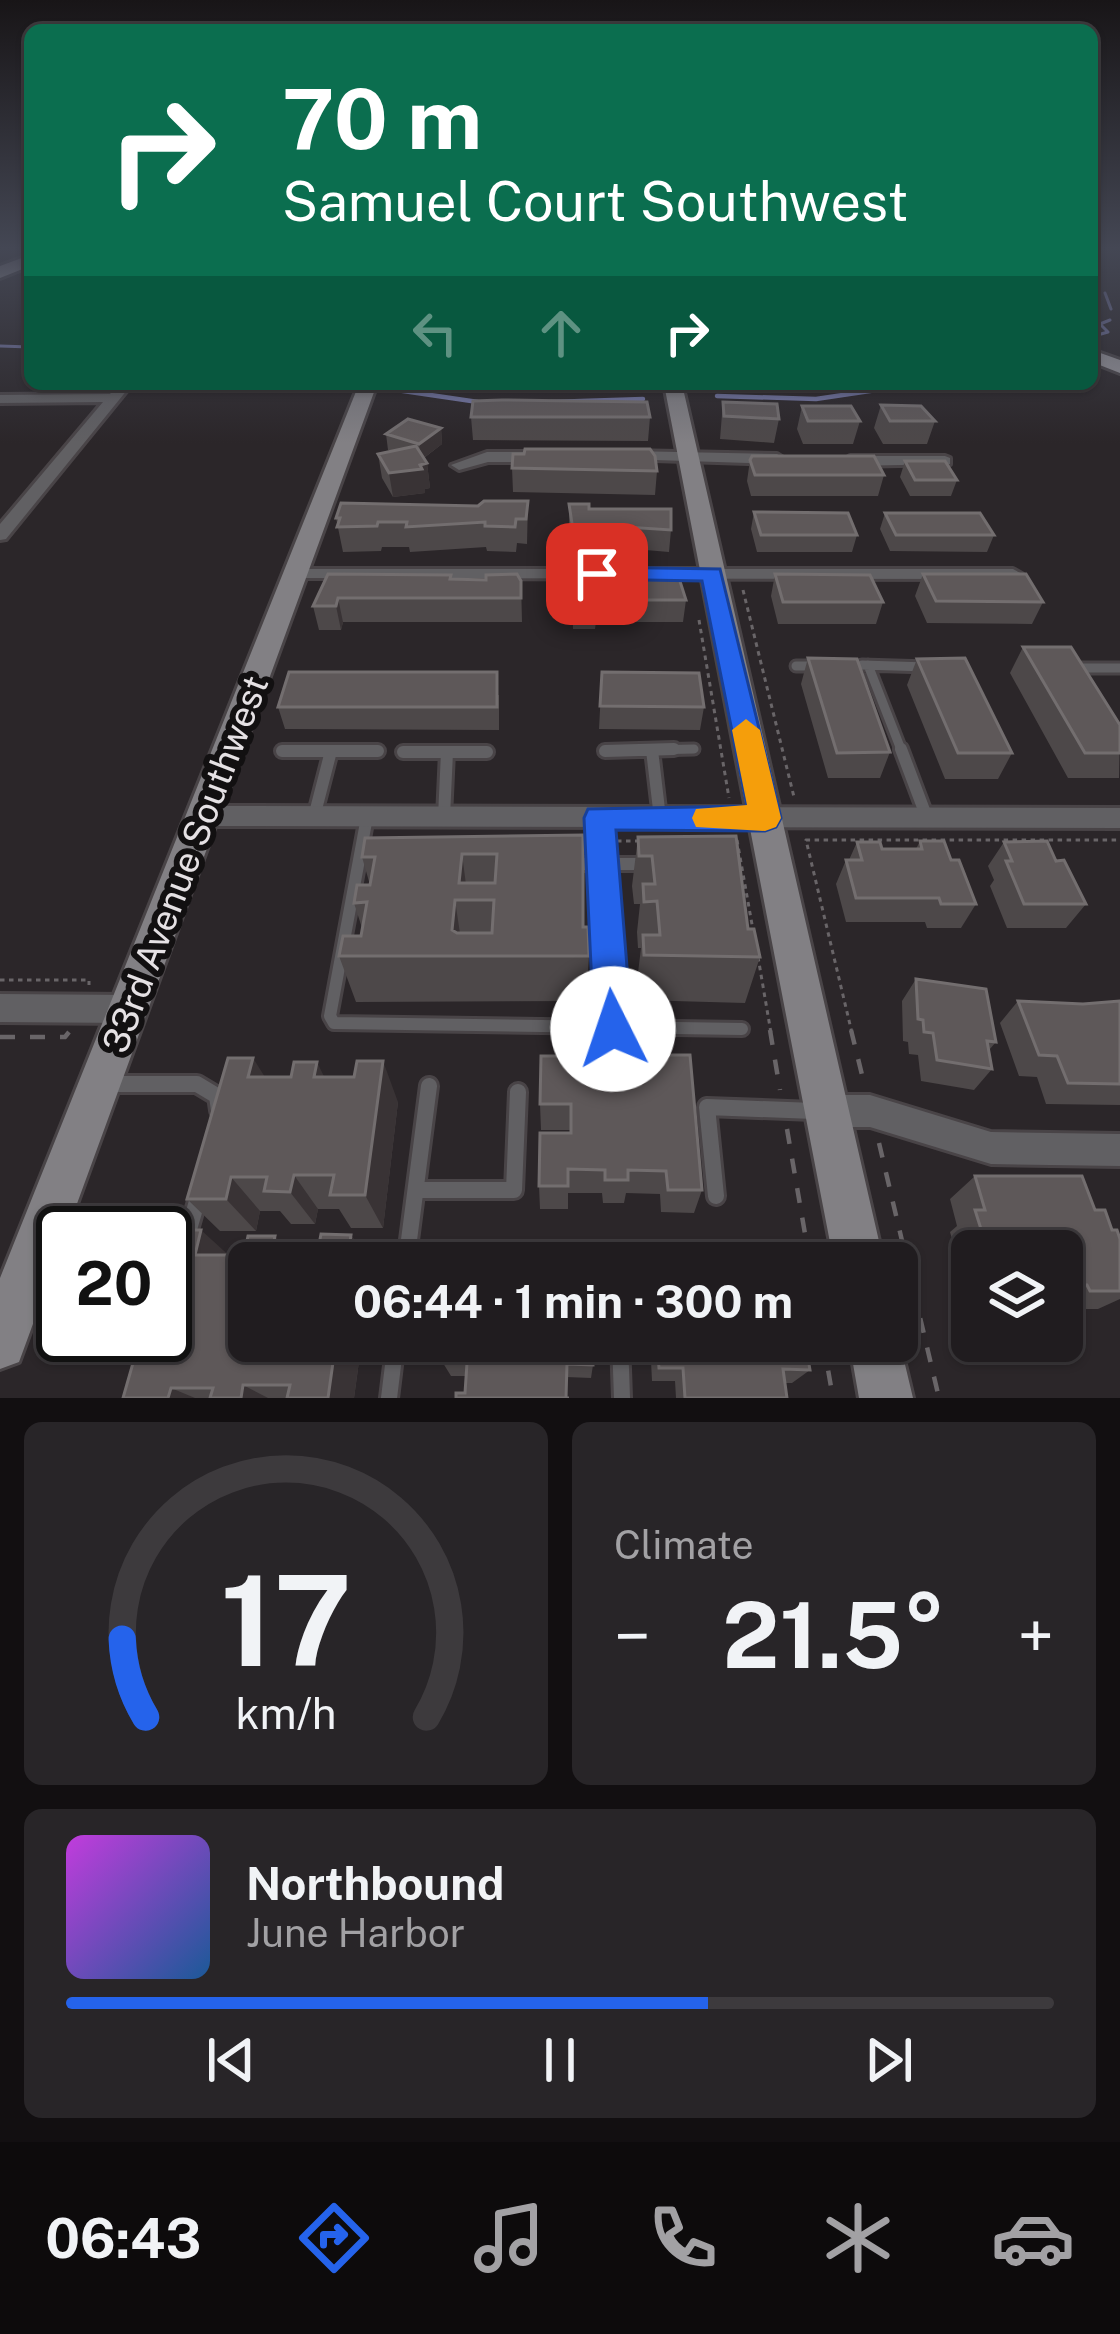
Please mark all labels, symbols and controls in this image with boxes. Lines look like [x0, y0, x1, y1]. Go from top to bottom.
text: 70 m [282, 69, 482, 168]
icon: right [84, 72, 240, 228]
text: Samuel Court Southwest [282, 170, 909, 233]
icon: left [402, 300, 468, 366]
icon: ahead [528, 300, 594, 366]
icon: right [654, 300, 720, 366]
pin [546, 523, 648, 625]
icon: arrive [564, 541, 630, 607]
street label: 33rd Avenue Southwest [94, 670, 276, 1058]
position arrow [550, 966, 676, 1092]
speed limit sign: 20 [36, 1206, 192, 1362]
map controls [951, 1230, 1083, 1362]
button: layers [951, 1230, 1083, 1362]
text: 06:44 · 1 min · 300 m [353, 1275, 793, 1328]
text: Climate [614, 1522, 754, 1568]
text: 17 [220, 1547, 352, 1694]
text: 21.5° [722, 1582, 946, 1688]
text: − [614, 1597, 651, 1675]
text: + [1017, 1597, 1054, 1675]
text: km/h [236, 1687, 336, 1738]
text: Northbound [246, 1857, 504, 1910]
text: June Harbor [246, 1910, 465, 1956]
icon: previous [198, 2027, 264, 2093]
icon: pause [527, 2027, 593, 2093]
icon: next [856, 2027, 922, 2093]
icon: directions [292, 2196, 376, 2280]
icon: music [467, 2196, 551, 2280]
icon: phone [641, 2196, 725, 2280]
icon: climate [816, 2196, 900, 2280]
icon: car [991, 2196, 1075, 2280]
text: 06:43 [45, 2207, 201, 2270]

